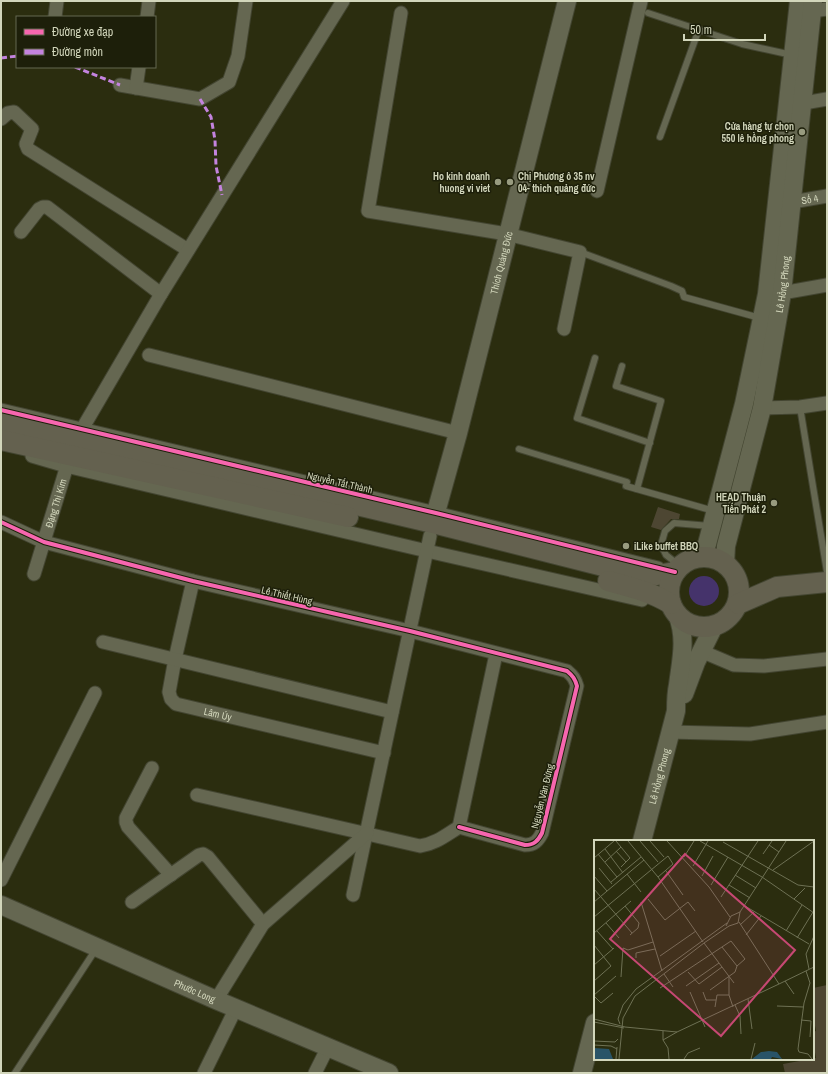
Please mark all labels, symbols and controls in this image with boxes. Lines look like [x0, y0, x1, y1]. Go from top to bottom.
legend [16, 16, 156, 68]
scale bar [684, 16, 765, 42]
text: 50 m [690, 22, 712, 38]
text: Đường xe đạp [52, 24, 113, 40]
text: Đường mòn [52, 44, 103, 60]
place label: Cửa hàng tự chọn 550 lê hồng phong [722, 120, 794, 145]
marker: Cửa hàng tự chọn 550 lê hồng phong [797, 127, 807, 137]
place label: Ho kinh doanh huong vi viet [433, 170, 490, 195]
place label: Chị Phương ô 35 nv 04- thich quảng đức [518, 170, 596, 195]
marker: Ho kinh doanh huong vi viet [493, 177, 503, 187]
marker: Chị Phương ô 35 nv 04- thich quảng đức [505, 177, 515, 187]
street label: Số 4 [800, 192, 820, 207]
street label: Thích Quảng Đức [487, 230, 516, 296]
street label: Lê Hồng Phong [773, 255, 793, 314]
street label: Nguyễn Tất Thành [306, 469, 374, 496]
street label: Đặng Thị Kim [42, 477, 70, 529]
place label: HEAD Thuận Tiến Phát 2 [716, 491, 766, 516]
marker: HEAD Thuận Tiến Phát 2 [769, 498, 779, 508]
place label: iLike buffet BBQ [634, 540, 699, 553]
marker: iLike buffet BBQ [621, 541, 631, 551]
street label: Lê Thiết Hùng [260, 583, 314, 608]
street label: Lâm Úy [203, 705, 234, 724]
street label: Lê Hồng Phong [646, 747, 673, 806]
street label: Nguyễn Văn Đừng [528, 762, 557, 830]
inset map [594, 840, 814, 1060]
street label: Phước Long [172, 976, 218, 1006]

